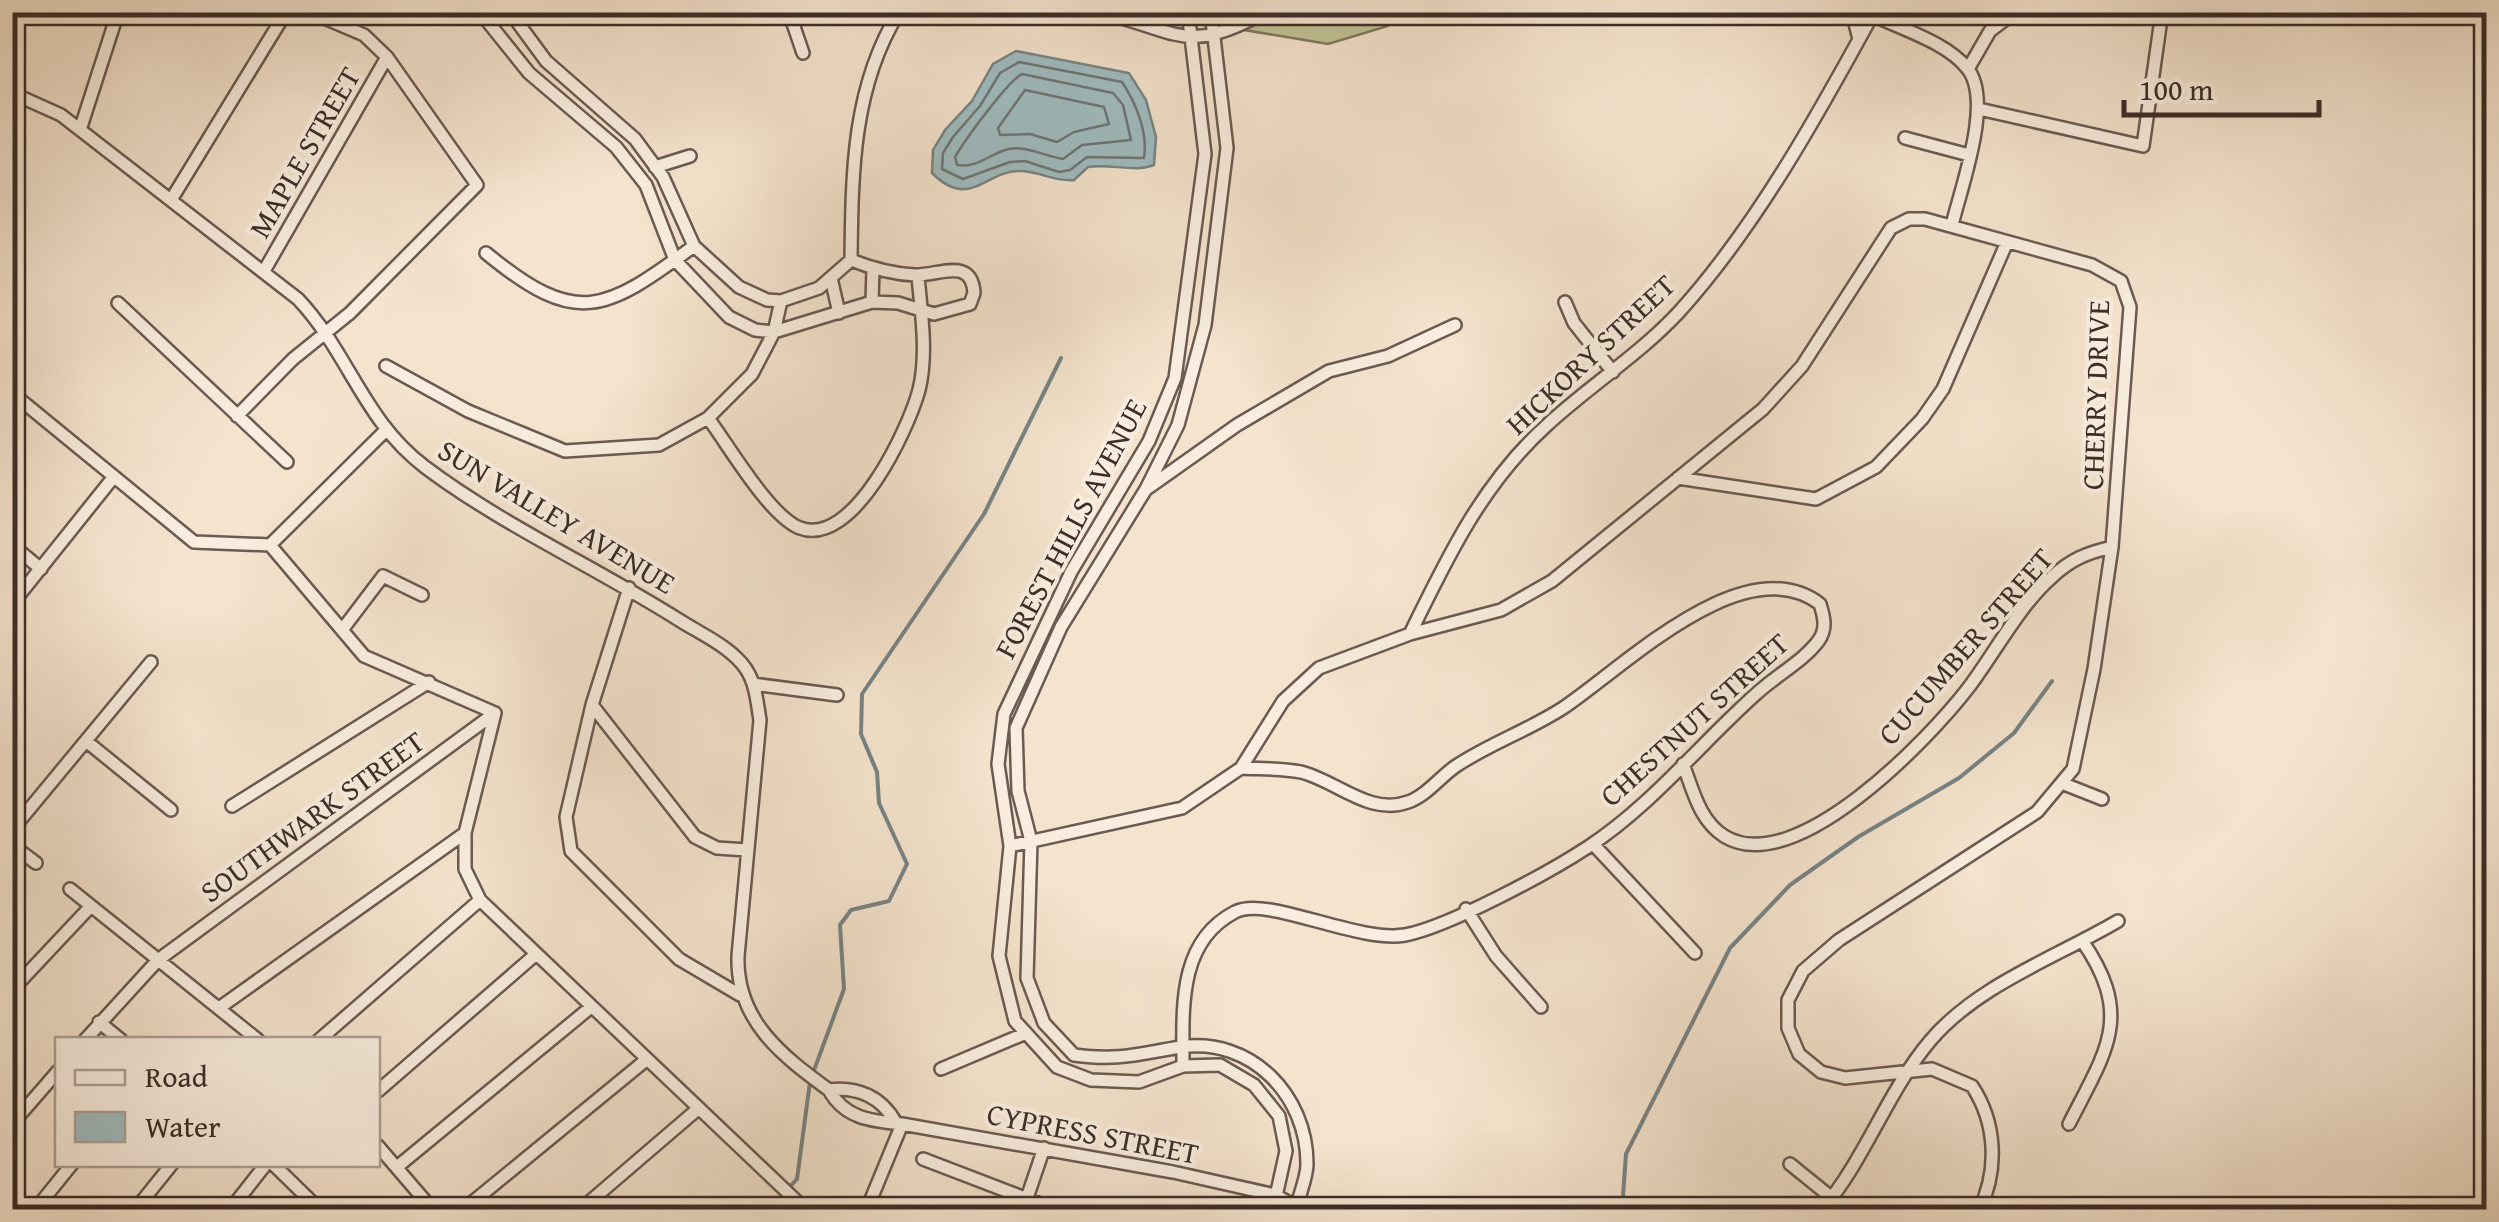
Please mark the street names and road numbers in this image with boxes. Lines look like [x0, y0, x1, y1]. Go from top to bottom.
street label: MAPLE STREET [237, 58, 371, 246]
street label: HICKORY STREET [1495, 263, 1685, 445]
street label: CHERRY DRIVE [2070, 299, 2120, 491]
street label: FOREST HILLS AVENUE [983, 390, 1157, 666]
street label: SUN VALLEY AVENUE [430, 428, 684, 604]
street label: CUCUMBER STREET [1867, 538, 2063, 754]
street label: CHESTNUT STREET [1590, 622, 1799, 816]
street label: SOUTHWARK STREET [191, 719, 434, 913]
street label: CYPRESS STREET [983, 1091, 1203, 1175]

